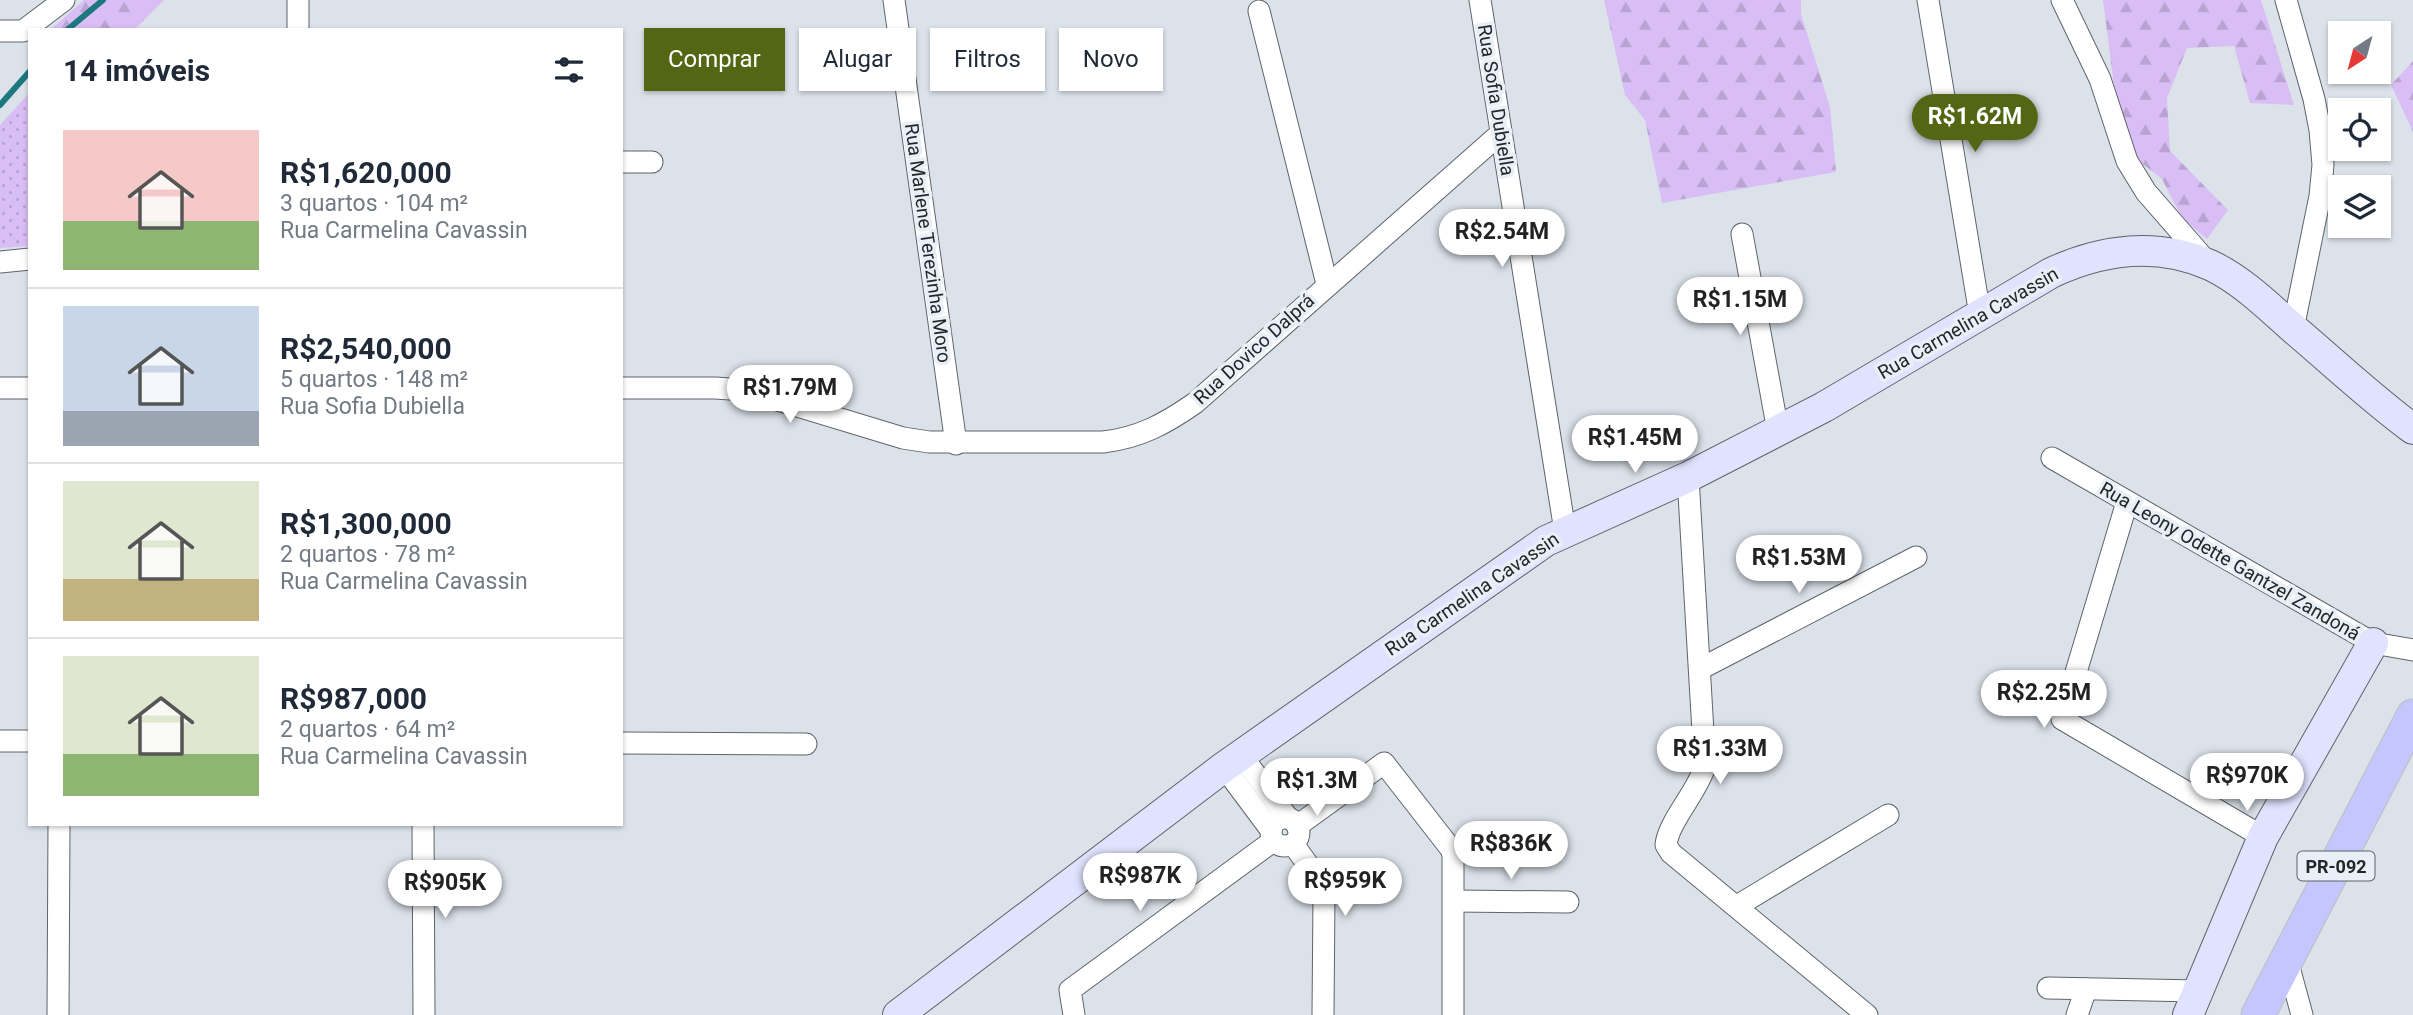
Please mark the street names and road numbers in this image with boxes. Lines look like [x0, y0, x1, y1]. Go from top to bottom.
street label: Rua Sofia Dubiella [1473, 23, 1519, 177]
street label: Rua Marlene Terezinha Moro [900, 122, 956, 364]
street label: Rua Carmelina Cavassin [1874, 262, 2062, 384]
street label: Rua Dovico Dalprá [1189, 289, 1319, 409]
street label: Rua Leony Odette Gantzel Zandoná [2096, 477, 2364, 645]
street label: Rua Carmelina Cavassin [1381, 527, 1563, 661]
road number: PR-092 [2298, 852, 2374, 880]

